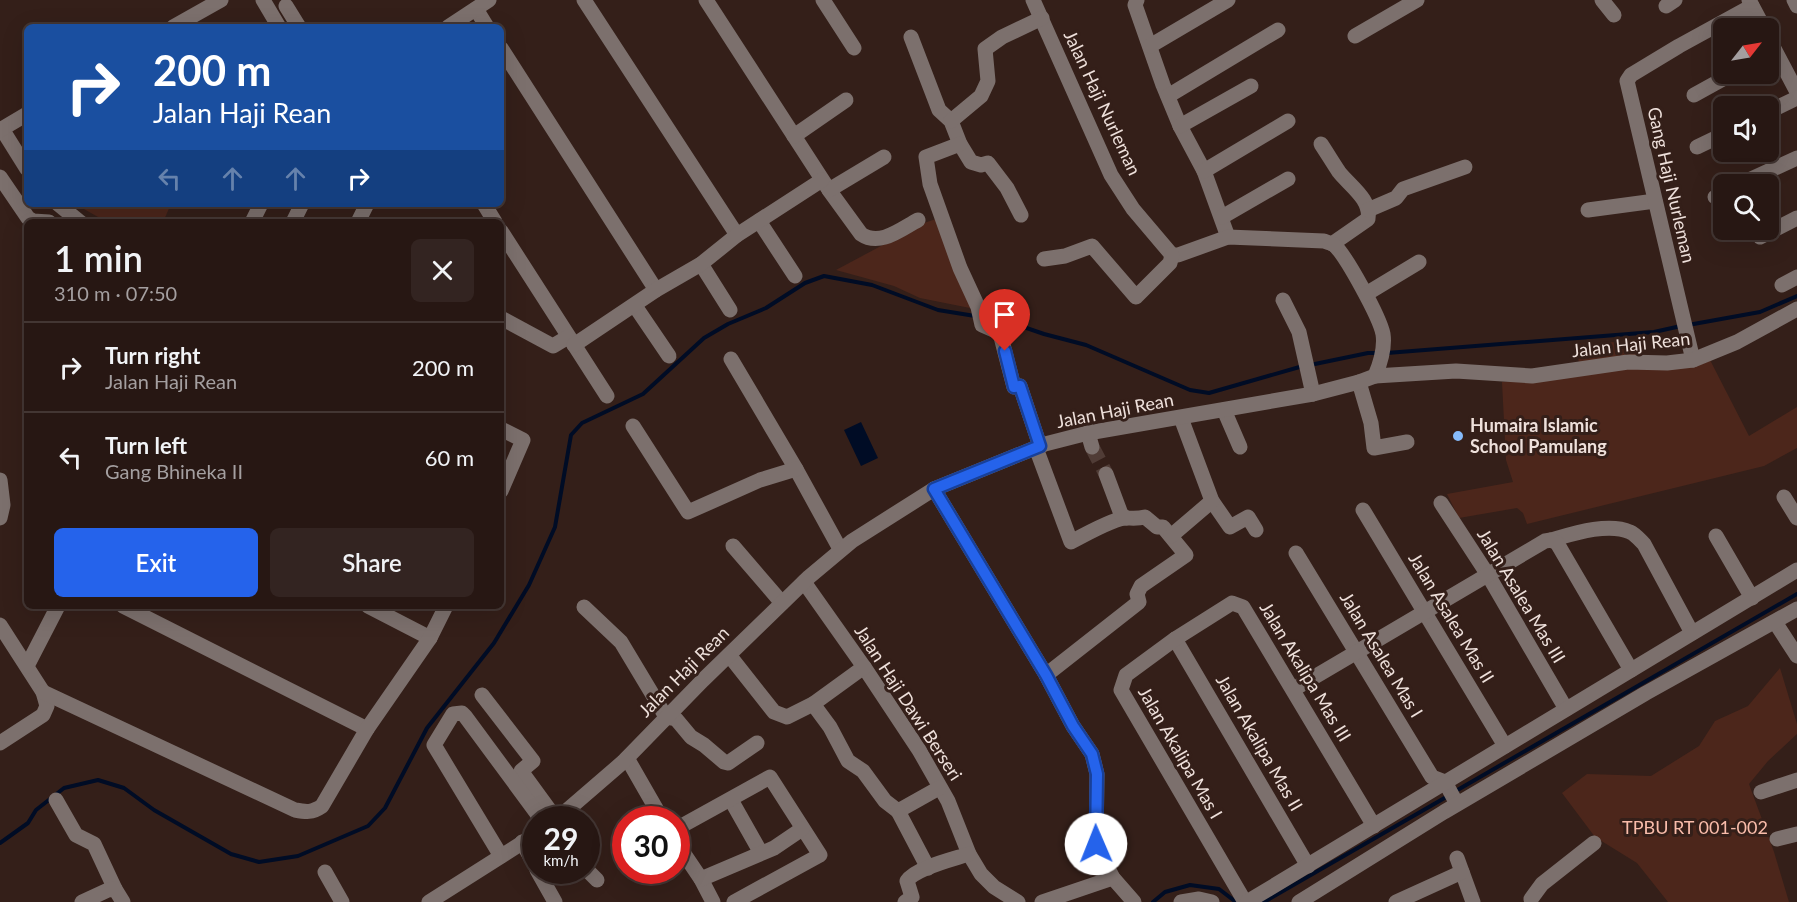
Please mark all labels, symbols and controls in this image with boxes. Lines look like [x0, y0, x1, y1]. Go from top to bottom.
north arrow [1713, 18, 1779, 84]
map controls [1713, 18, 1779, 240]
street label: Jalan Haji Nurleman [1060, 27, 1146, 179]
text: 200 m [153, 45, 271, 95]
icon: right [54, 48, 132, 126]
text: Jalan Haji Rean [153, 96, 331, 129]
button: sound [1713, 96, 1779, 162]
street label: Gang Haji Nurleman [1643, 105, 1701, 265]
icon: left [153, 162, 186, 195]
icon: ahead [216, 162, 249, 195]
icon: ahead [279, 162, 312, 195]
icon: right [342, 162, 375, 195]
button: search [1713, 174, 1779, 240]
text: 1 min [54, 236, 143, 280]
button: close [411, 239, 474, 302]
text: 310 m · 07:50 [54, 281, 177, 305]
pin [979, 289, 1030, 351]
icon: arrive [988, 298, 1021, 331]
street label: Jalan Haji Rean [1571, 327, 1691, 361]
text: Turn right [105, 342, 200, 369]
icon: right [54, 351, 87, 384]
text: 200 m [412, 354, 474, 381]
text: Jalan Haji Rean [105, 369, 237, 393]
street label: Jalan Haji Rean [1054, 388, 1175, 432]
place label: Humaira Islamic School Pamulang [1470, 414, 1607, 457]
marker: Humaira Islamic School Pamulang [1451, 429, 1465, 443]
text: Turn left [105, 432, 187, 459]
icon: left [54, 441, 87, 474]
text: 60 m [425, 444, 474, 471]
text: Gang Bhineka II [105, 459, 243, 483]
street label: Jalan Asalea Mas III [1473, 524, 1571, 667]
button: Exit [54, 528, 258, 597]
button: Share [270, 528, 474, 597]
street label: Jalan Asalea Mas II [1404, 549, 1499, 686]
street label: Jalan Asalea Mas I [1336, 588, 1428, 721]
street label: Jalan Akalipa Mas III [1255, 598, 1355, 746]
street label: Jalan Haji Rean [633, 621, 733, 721]
street label: Jalan Haji Dawi Berseri [850, 621, 967, 784]
street label: Jalan Akalipa Mas II [1211, 671, 1307, 815]
street label: Jalan Akalipa Mas I [1134, 683, 1228, 822]
speed limit sign: 30 [612, 806, 690, 884]
position arrow [1064, 812, 1128, 876]
park label: TPBU RT 001-002 [1622, 816, 1768, 838]
text: 29 [544, 820, 578, 856]
text: km/h [543, 851, 579, 869]

